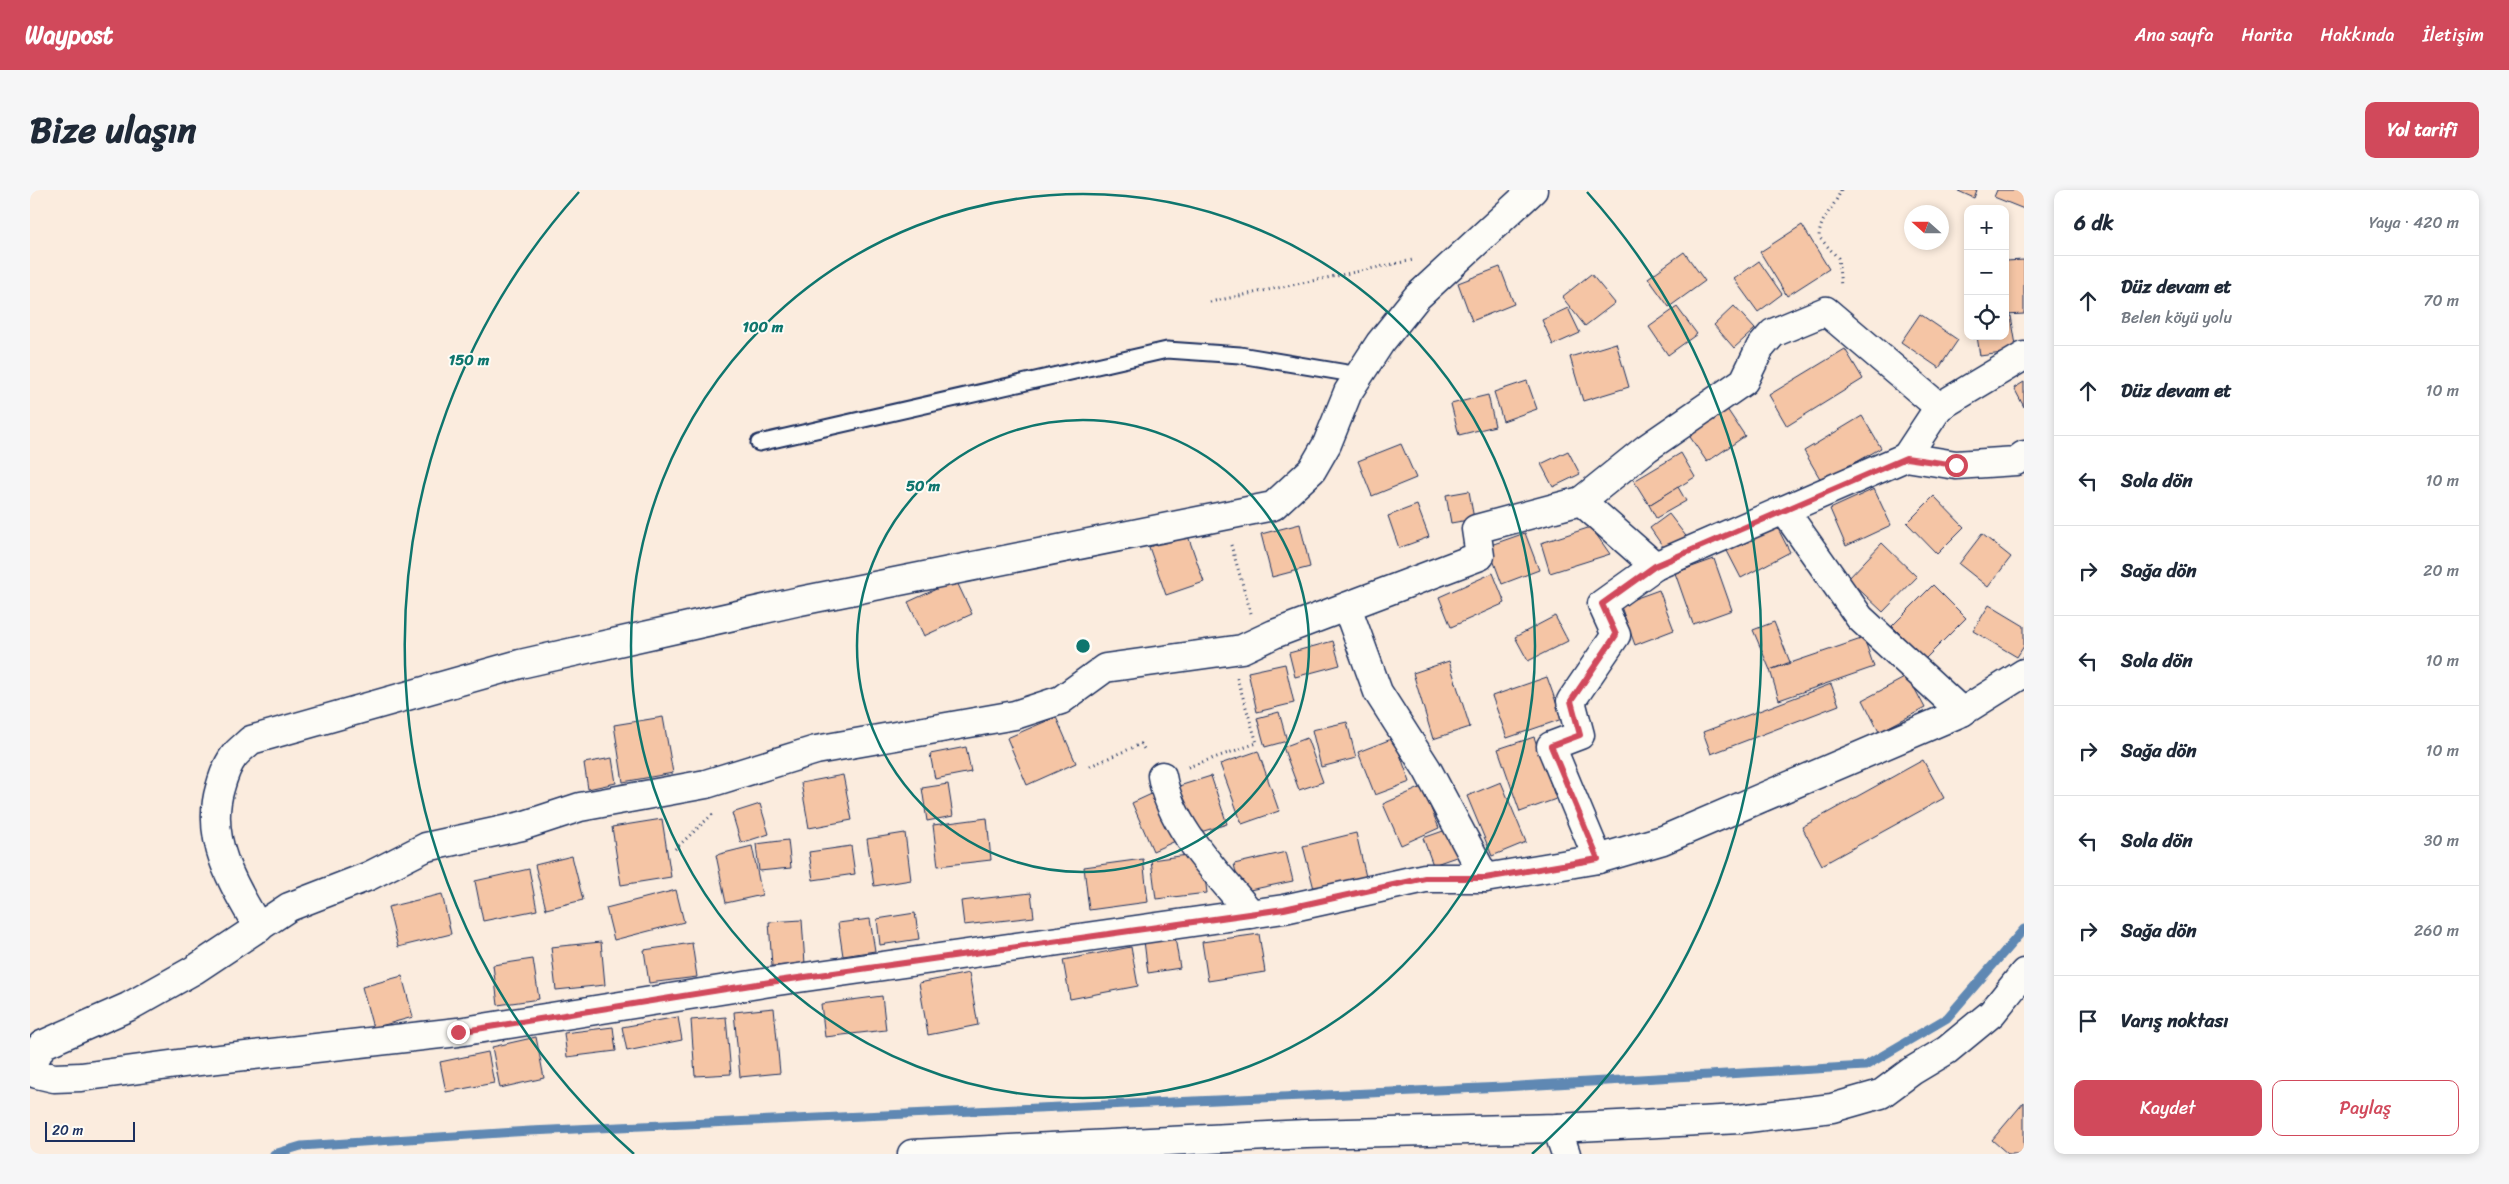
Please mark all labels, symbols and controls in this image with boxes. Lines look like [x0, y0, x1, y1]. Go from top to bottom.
text: Waypost [25, 14, 113, 56]
text: Ana sayfa [2135, 19, 2213, 51]
text: Harita [2241, 19, 2292, 51]
text: Hakkında [2320, 19, 2395, 51]
text: İletişim [2423, 19, 2484, 51]
text: Bize ulaşın [30, 99, 196, 161]
button: Yol tarifi [2365, 102, 2479, 158]
text: 6 dk [2074, 204, 2114, 242]
north arrow [1904, 205, 1949, 250]
map controls [1964, 205, 2009, 340]
button: + [1964, 205, 2009, 250]
text: Yaya · 420 m [2369, 208, 2459, 237]
button: − [1964, 250, 2009, 295]
text: Düz devam et [2121, 270, 2232, 303]
text: 70 m [2423, 286, 2459, 315]
icon: ahead [2074, 287, 2102, 315]
button: locate [1964, 295, 2009, 340]
text: Belen köyü yolu [2121, 303, 2232, 332]
text: 100 m [743, 314, 784, 340]
text: 150 m [449, 347, 490, 373]
text: Düz devam et [2121, 374, 2232, 407]
text: 10 m [2426, 376, 2459, 405]
icon: ahead [2074, 377, 2102, 405]
route start [1945, 454, 1968, 477]
text: Sola dön [2121, 464, 2192, 497]
text: 10 m [2426, 466, 2459, 495]
icon: left [2074, 467, 2102, 495]
text: 50 m [906, 473, 941, 499]
text: Sağa dön [2121, 554, 2196, 587]
text: 20 m [2423, 556, 2459, 585]
icon: right [2074, 557, 2102, 585]
centre of rings [1074, 637, 1092, 655]
text: Sola dön [2121, 644, 2192, 677]
text: 10 m [2426, 646, 2459, 675]
icon: left [2074, 647, 2102, 675]
text: Sağa dön [2121, 734, 2196, 767]
text: 10 m [2426, 736, 2459, 765]
icon: right [2074, 737, 2102, 765]
text: Sola dön [2121, 824, 2192, 857]
text: 30 m [2424, 826, 2459, 855]
icon: left [2074, 827, 2102, 855]
text: Sağa dön [2121, 914, 2196, 947]
text: 260 m [2414, 916, 2459, 945]
icon: right [2074, 917, 2102, 945]
text: Varış noktası [2121, 1004, 2228, 1037]
icon: arrive [2074, 1007, 2102, 1035]
route end [447, 1021, 470, 1044]
button: Kaydet [2074, 1080, 2262, 1136]
button: Paylaş [2272, 1080, 2459, 1136]
text: 20 m [52, 1118, 83, 1143]
scale bar [45, 1119, 135, 1142]

